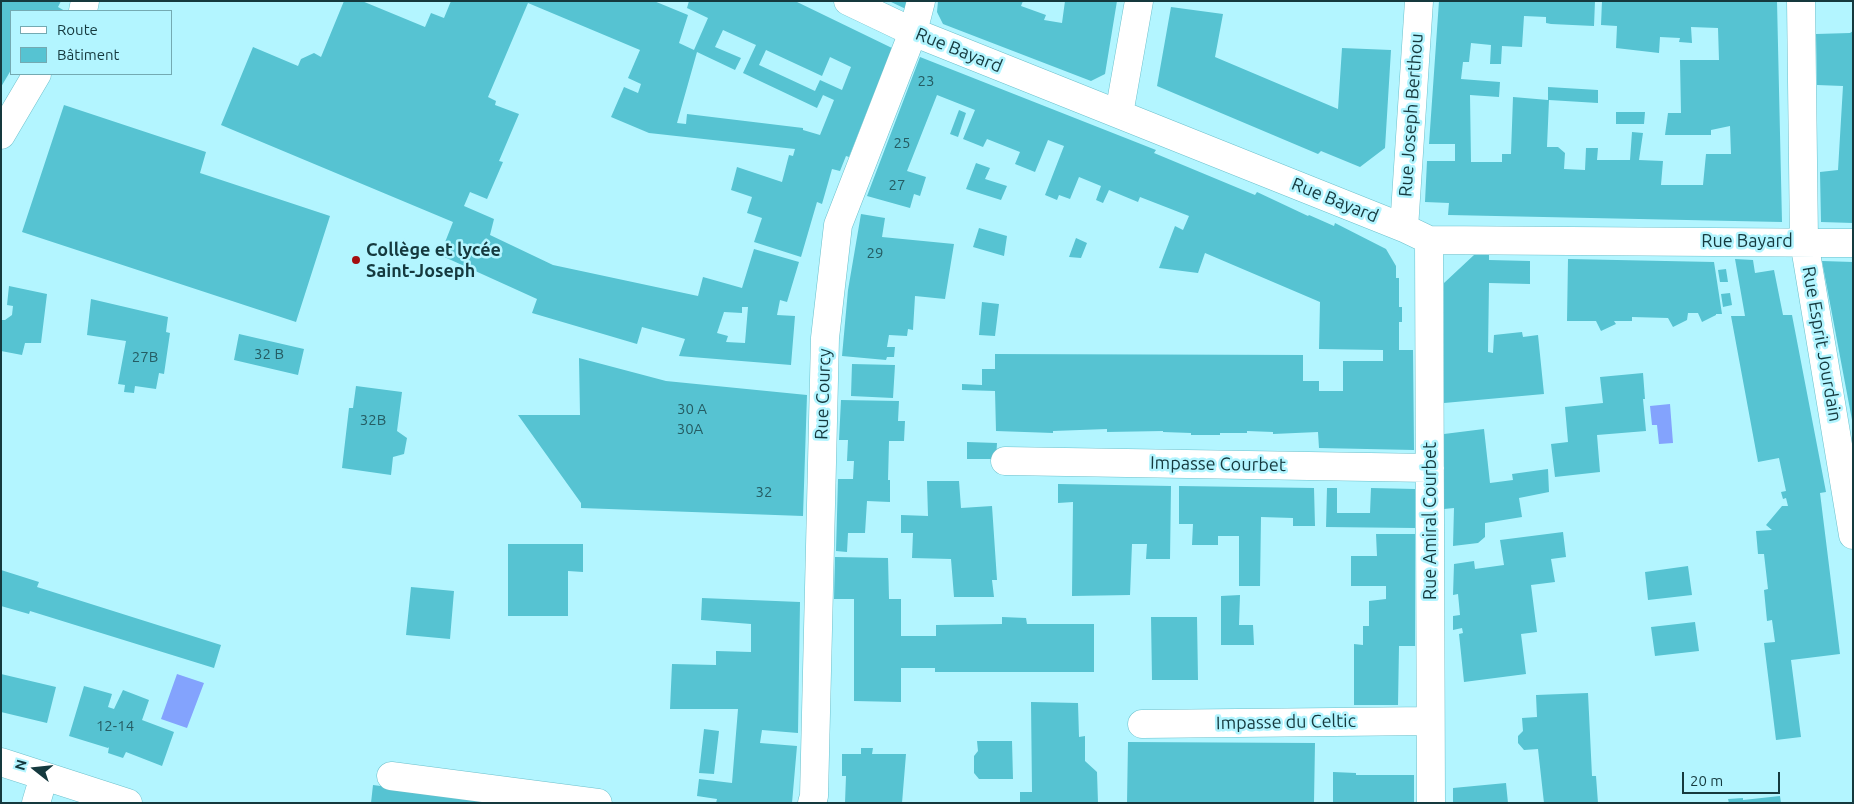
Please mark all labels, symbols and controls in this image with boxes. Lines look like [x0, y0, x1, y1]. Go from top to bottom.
legend [10, 10, 172, 75]
text: Route [57, 21, 98, 38]
street label: Rue Bayard [913, 23, 1005, 77]
street label: Rue Joseph Berthou [1395, 32, 1427, 198]
text: Bâtiment [57, 46, 119, 63]
house number: 23 [918, 72, 934, 90]
house number: 25 [894, 134, 910, 152]
street label: Rue Bayard [1289, 173, 1381, 227]
house number: 27 [889, 176, 905, 194]
street label: Rue Bayard [1701, 230, 1793, 252]
place label: Collège et lycée Saint-Joseph [366, 239, 501, 282]
house number: 29 [867, 244, 883, 262]
marker: Collège et lycée Saint-Joseph [350, 254, 362, 266]
street label: Rue Esprit Jourdain [1798, 265, 1846, 423]
house number: 32 B [254, 345, 284, 363]
house number: 27B [132, 348, 158, 366]
street label: Rue Courcy [811, 348, 835, 440]
house number: 30 A [677, 400, 707, 418]
house number: 32B [360, 411, 386, 429]
house number: 30A [677, 420, 703, 438]
street label: Rue Amiral Courbet [1419, 442, 1441, 600]
street label: Impasse Courbet [1150, 452, 1286, 476]
house number: 32 [756, 483, 772, 501]
street label: Impasse du Celtic [1216, 710, 1356, 734]
house number: 12-14 [96, 717, 134, 735]
north arrow [10, 744, 60, 794]
text: N [11, 758, 30, 772]
scale bar [1684, 762, 1782, 794]
text: 20 m [1690, 772, 1723, 789]

